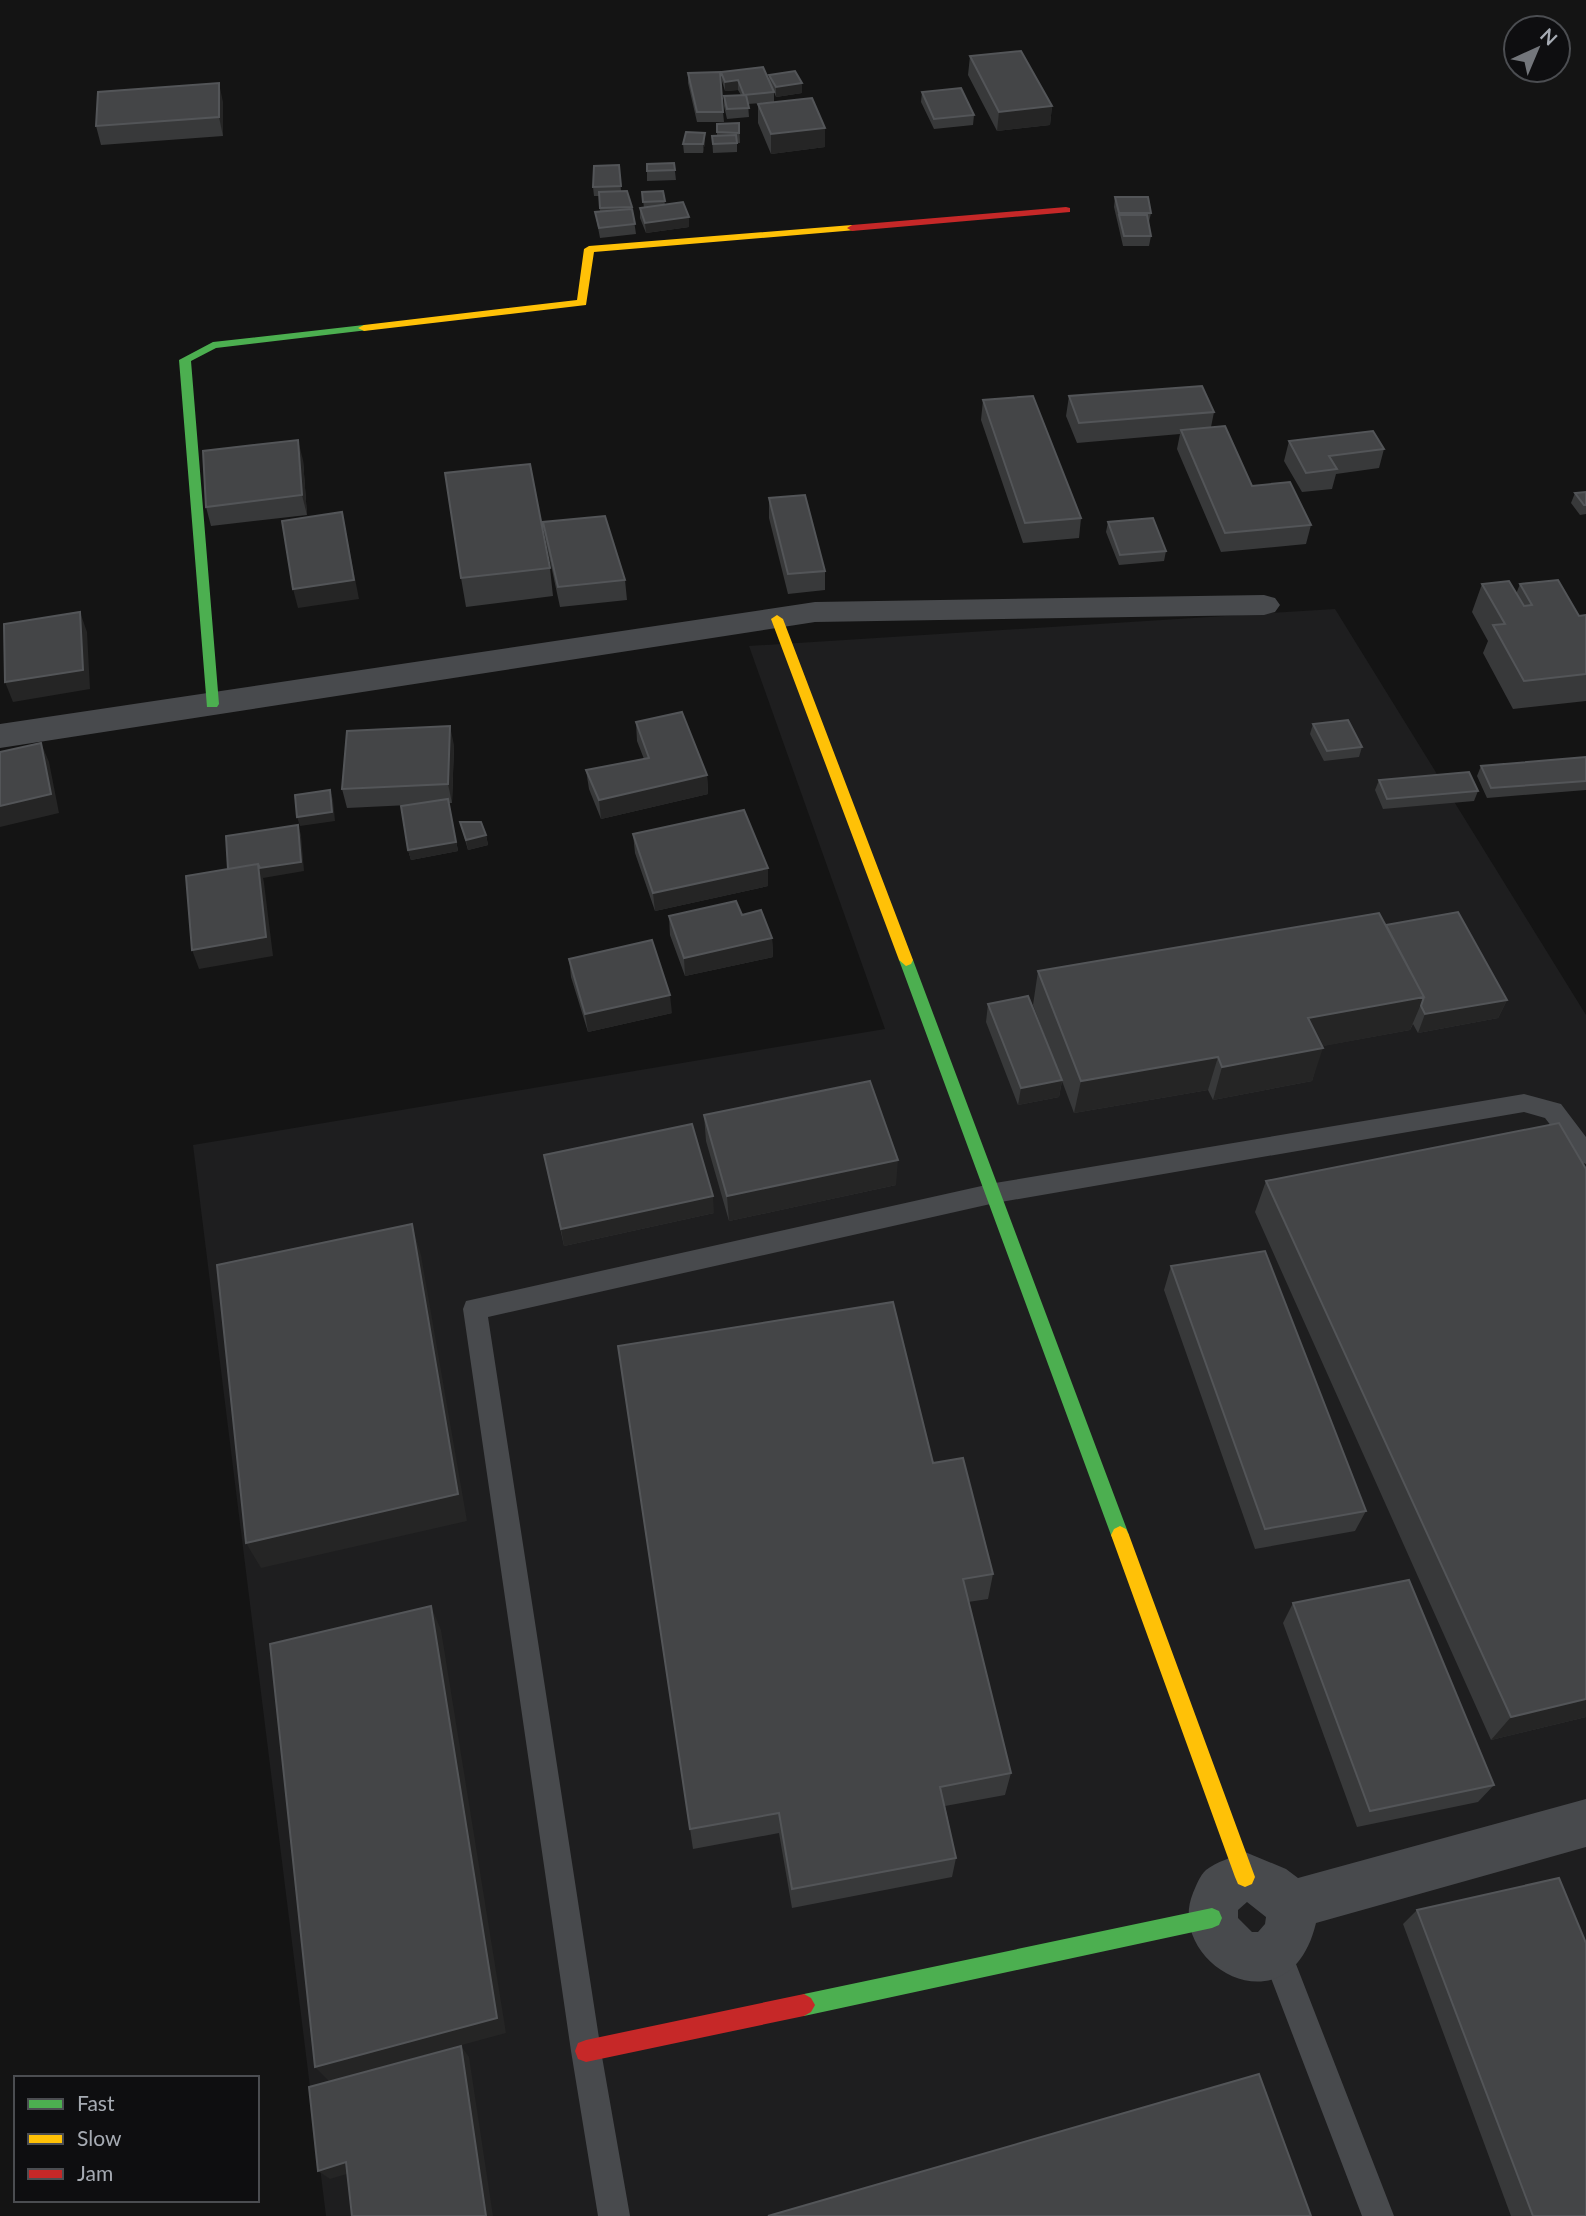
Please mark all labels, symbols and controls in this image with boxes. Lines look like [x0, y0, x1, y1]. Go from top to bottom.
north arrow [1502, 14, 1572, 84]
text: N [1536, 23, 1562, 50]
legend [14, 2076, 259, 2202]
text: Fast [77, 2090, 115, 2115]
text: Slow [77, 2125, 122, 2150]
text: Jam [77, 2160, 113, 2185]

